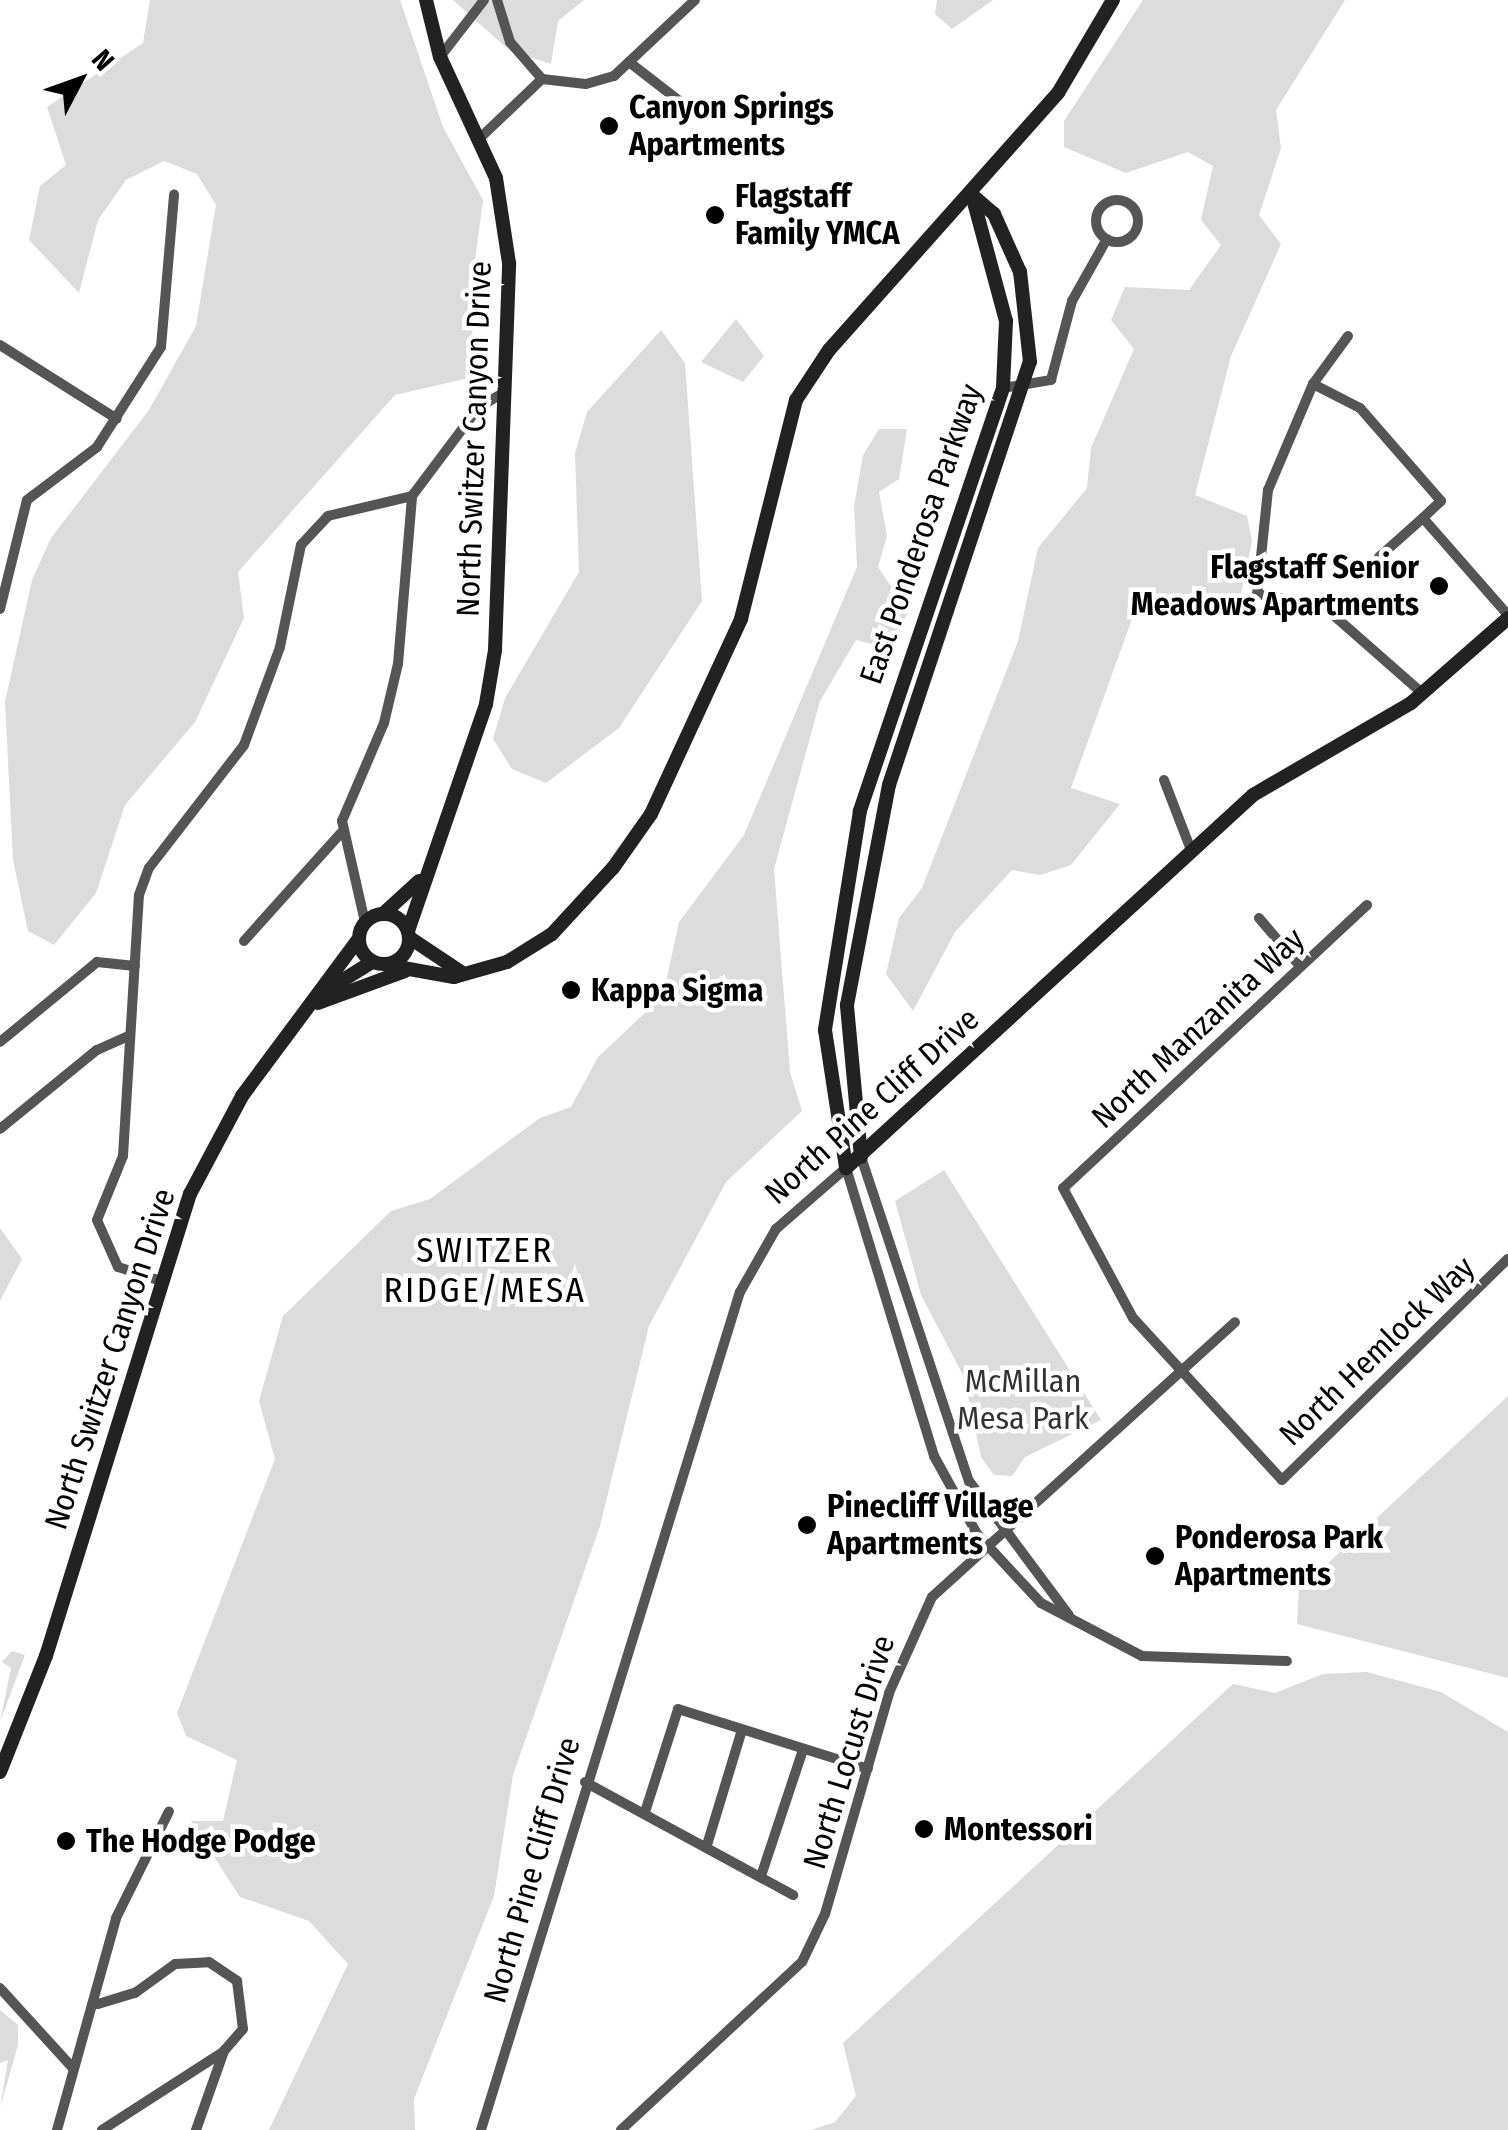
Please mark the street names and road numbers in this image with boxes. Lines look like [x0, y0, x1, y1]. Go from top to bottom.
street label: North Switzer Canyon Drive [449, 260, 499, 618]
street label: East Ponderosa Parkway [852, 379, 990, 689]
street label: North Manzanita Way [1084, 920, 1312, 1136]
street label: North Pine Cliff Drive [757, 1000, 987, 1212]
street label: North Switzer Canyon Drive [37, 1184, 183, 1534]
street label: North Hemlock Way [1272, 1248, 1482, 1454]
street label: North Locust Drive [795, 1631, 903, 1873]
street label: North Pine Cliff Drive [476, 1733, 588, 2007]

